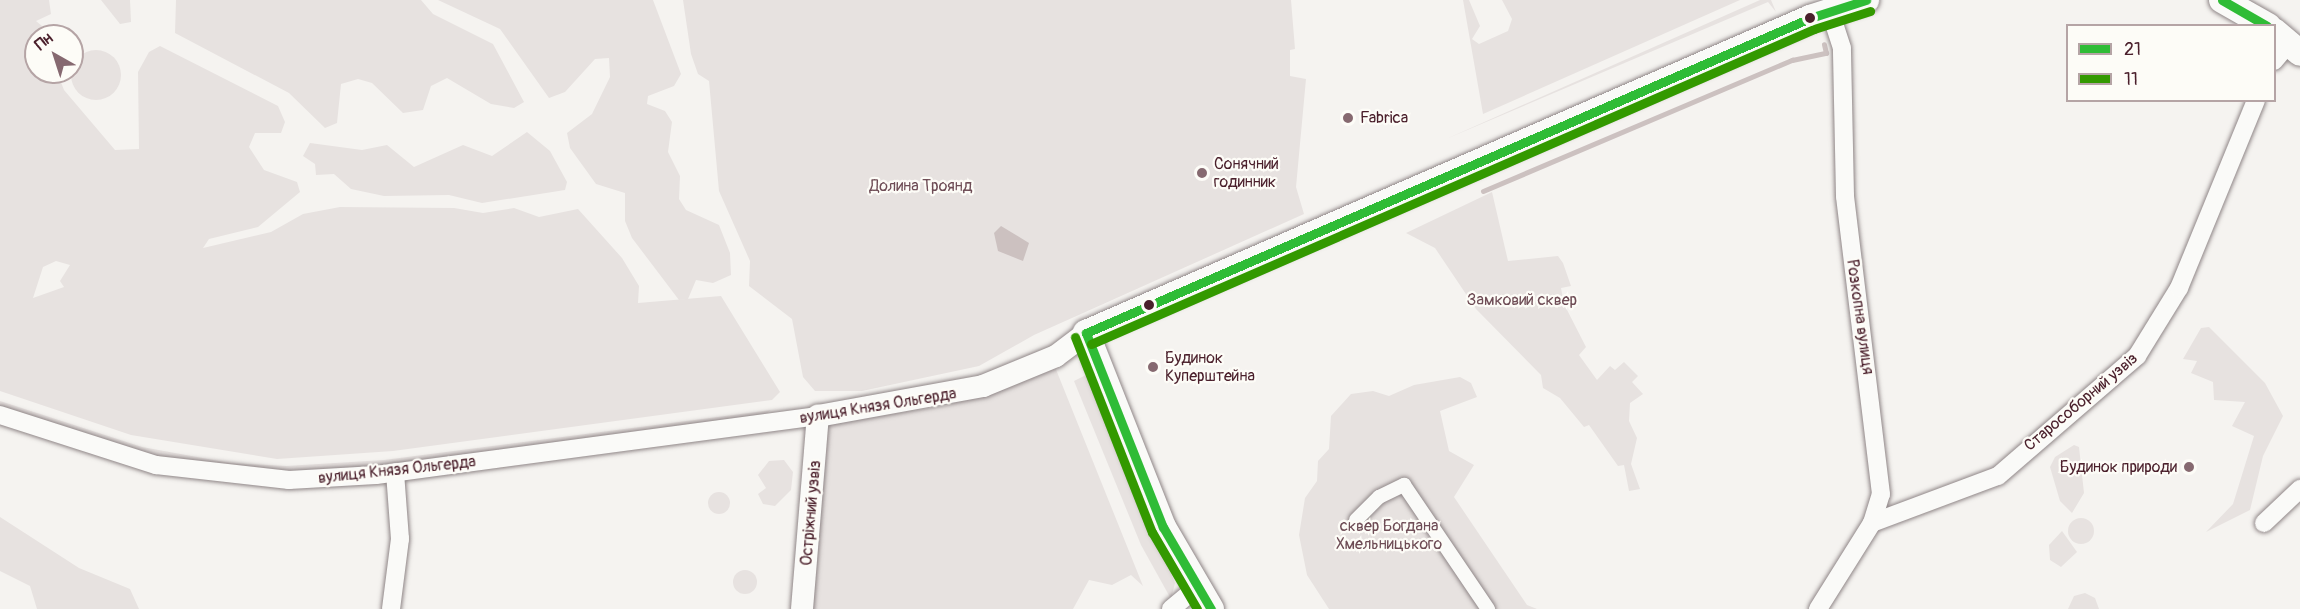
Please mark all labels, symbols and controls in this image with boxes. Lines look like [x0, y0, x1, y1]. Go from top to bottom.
unlabelled marker [1804, 12, 1816, 24]
north arrow [24, 24, 84, 84]
legend [2066, 24, 2276, 102]
text: Пн [31, 28, 57, 55]
text: 21 [2124, 38, 2141, 61]
text: 11 [2124, 68, 2138, 91]
place label: Fabrica [1360, 108, 1408, 128]
marker: Fabrica [1341, 111, 1355, 125]
place label: Сонячний годинник [1214, 154, 1279, 192]
marker: Сонячний годинник [1195, 166, 1209, 180]
park label: Долина Троянд [870, 176, 972, 196]
street label: Розкопна вулиця [1842, 258, 1878, 376]
park label: Замковий сквер [1467, 290, 1577, 310]
unlabelled marker [1143, 299, 1155, 311]
place label: Будинок Куперштейна [1165, 348, 1255, 386]
street label: Старособорний узвіз [2020, 349, 2142, 455]
marker: Будинок Куперштейна [1146, 360, 1160, 374]
street label: вулиця Князя Ольгерда [798, 384, 958, 428]
street label: вулиця Князя Ольгерда [317, 452, 477, 488]
place label: Будинок природи [2060, 457, 2177, 477]
street label: Остріжний узвіз [797, 459, 825, 567]
marker: Будинок природи [2182, 460, 2196, 474]
park label: сквер Богдана Хмельницького [1336, 516, 1442, 554]

